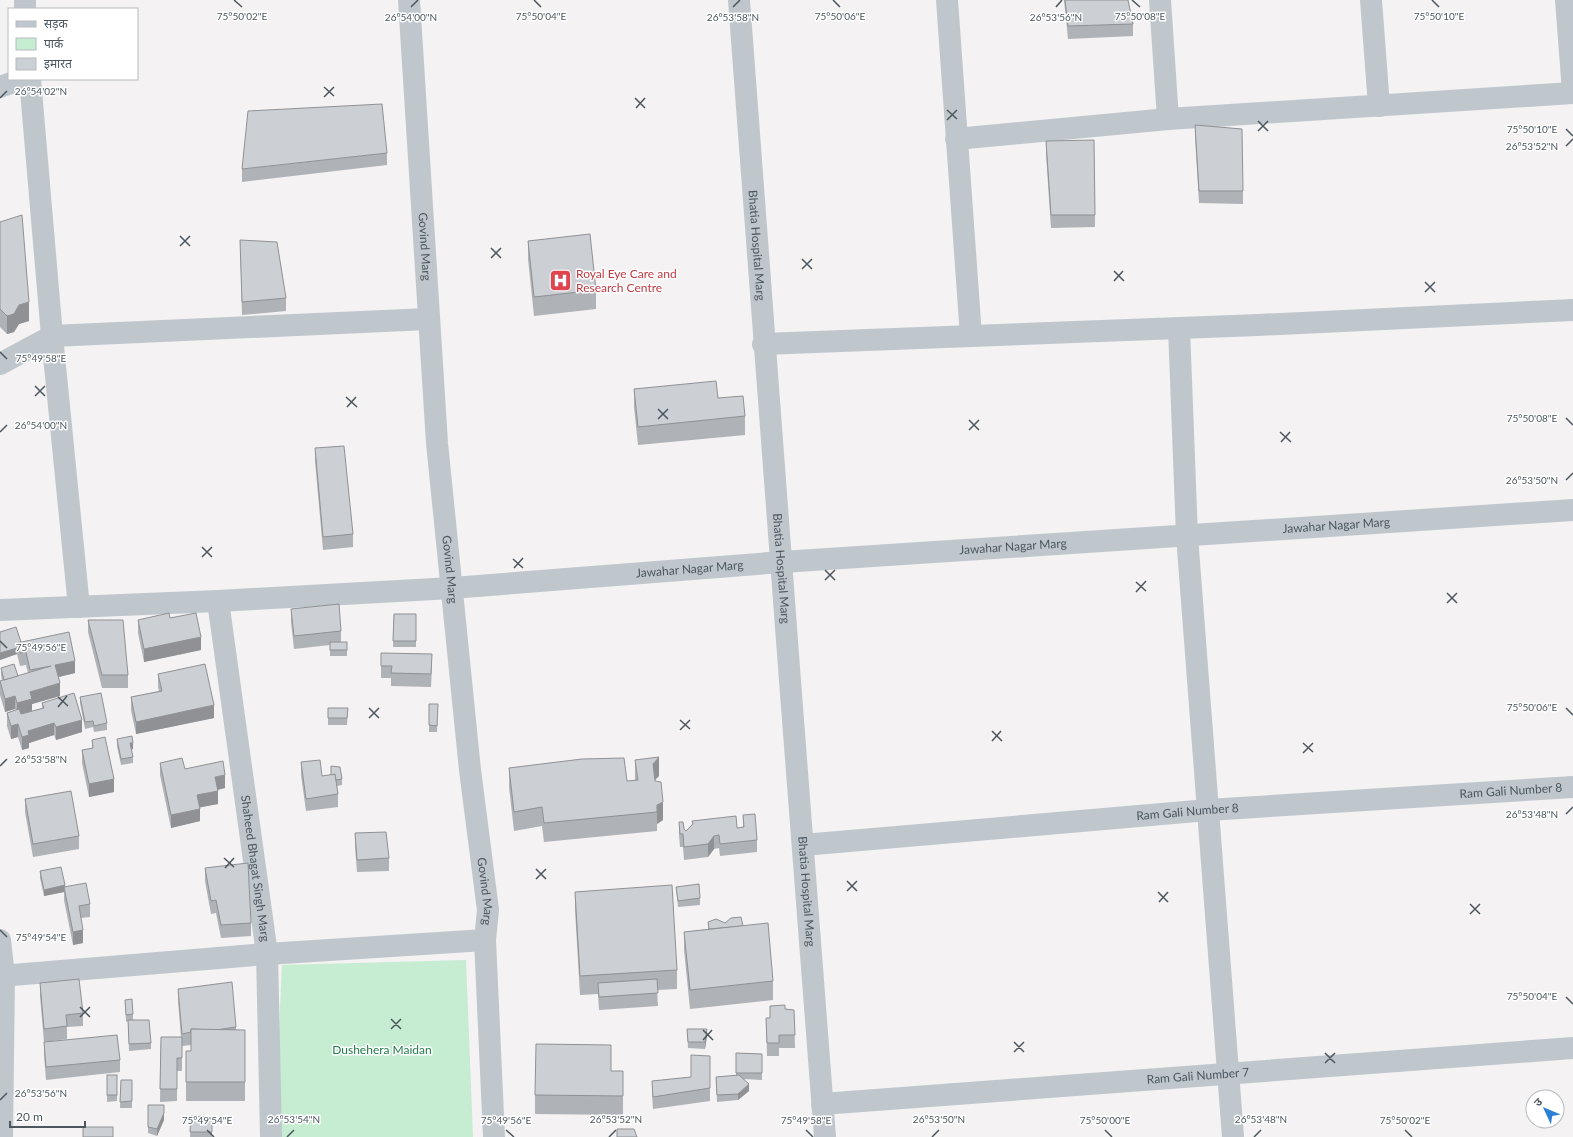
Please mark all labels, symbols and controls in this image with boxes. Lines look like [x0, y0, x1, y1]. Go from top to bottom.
legend [8, 8, 138, 80]
text: 75°50'02"E [217, 10, 267, 22]
text: 75°50'04"E [516, 10, 566, 22]
text: 75°50'06"E [815, 10, 865, 22]
text: 75°50'08"E [1115, 10, 1165, 22]
text: 75°50'10"E [1414, 10, 1464, 22]
text: 26°54'00"N [385, 11, 437, 23]
text: 26°53'58"N [707, 11, 759, 23]
text: 26°53'56"N [1030, 11, 1082, 23]
text: सड़क [44, 16, 69, 31]
text: पार्क [44, 36, 64, 51]
text: इमारत [44, 56, 73, 71]
text: 26°54'02"N [15, 85, 67, 97]
text: 75°50'10"E [1507, 123, 1557, 135]
text: 26°53'52"N [1506, 140, 1558, 152]
street label: Bhatia Hospital Marg [746, 189, 769, 301]
street label: Govind Marg [415, 212, 435, 281]
place label: Royal Eye Care and Research Centre [576, 266, 677, 295]
hospital icon: Royal Eye Care and Research Centre [548, 268, 574, 294]
text: 75°49'58"E [16, 352, 66, 364]
text: 75°50'08"E [1507, 412, 1557, 424]
text: 26°54'00"N [15, 419, 67, 431]
text: 26°53'50"N [1506, 474, 1558, 486]
street label: Bhatia Hospital Marg [770, 513, 794, 624]
street label: Jawahar Nagar Marg [1282, 514, 1390, 536]
street label: Govind Marg [439, 535, 461, 604]
street label: Jawahar Nagar Marg [959, 535, 1067, 557]
street label: Jawahar Nagar Marg [635, 557, 744, 580]
text: 75°49'56"E [16, 641, 66, 653]
text: 75°50'06"E [1507, 701, 1557, 713]
text: 26°53'58"N [15, 753, 67, 765]
street label: Ram Gali Number 8 [1459, 780, 1563, 801]
street label: Shaheed Bhagat Singh Marg [238, 794, 273, 943]
street label: Ram Gali Number 8 [1136, 800, 1239, 823]
text: 26°53'48"N [1506, 808, 1558, 820]
street label: Bhatia Hospital Marg [795, 836, 819, 947]
street label: Govind Marg [474, 857, 496, 926]
text: 75°49'54"E [16, 931, 66, 943]
text: 75°50'04"E [1507, 990, 1557, 1002]
park label: Dushehera Maidan [332, 1042, 432, 1057]
street label: Ram Gali Number 7 [1146, 1064, 1250, 1087]
text: 26°53'56"N [15, 1087, 67, 1099]
north arrow [1525, 1089, 1565, 1129]
text: उ [1531, 1094, 1545, 1109]
scale bar [10, 1103, 85, 1129]
text: 20 m [16, 1109, 43, 1124]
text: 26°53'54"N [268, 1113, 320, 1125]
text: 26°53'52"N [590, 1113, 642, 1125]
text: 26°53'50"N [913, 1113, 965, 1125]
text: 26°53'48"N [1235, 1113, 1287, 1125]
text: 75°49'54"E [182, 1114, 232, 1126]
text: 75°49'56"E [481, 1114, 531, 1126]
text: 75°49'58"E [781, 1114, 831, 1126]
text: 75°50'00"E [1080, 1114, 1130, 1126]
text: 75°50'02"E [1380, 1114, 1430, 1126]

